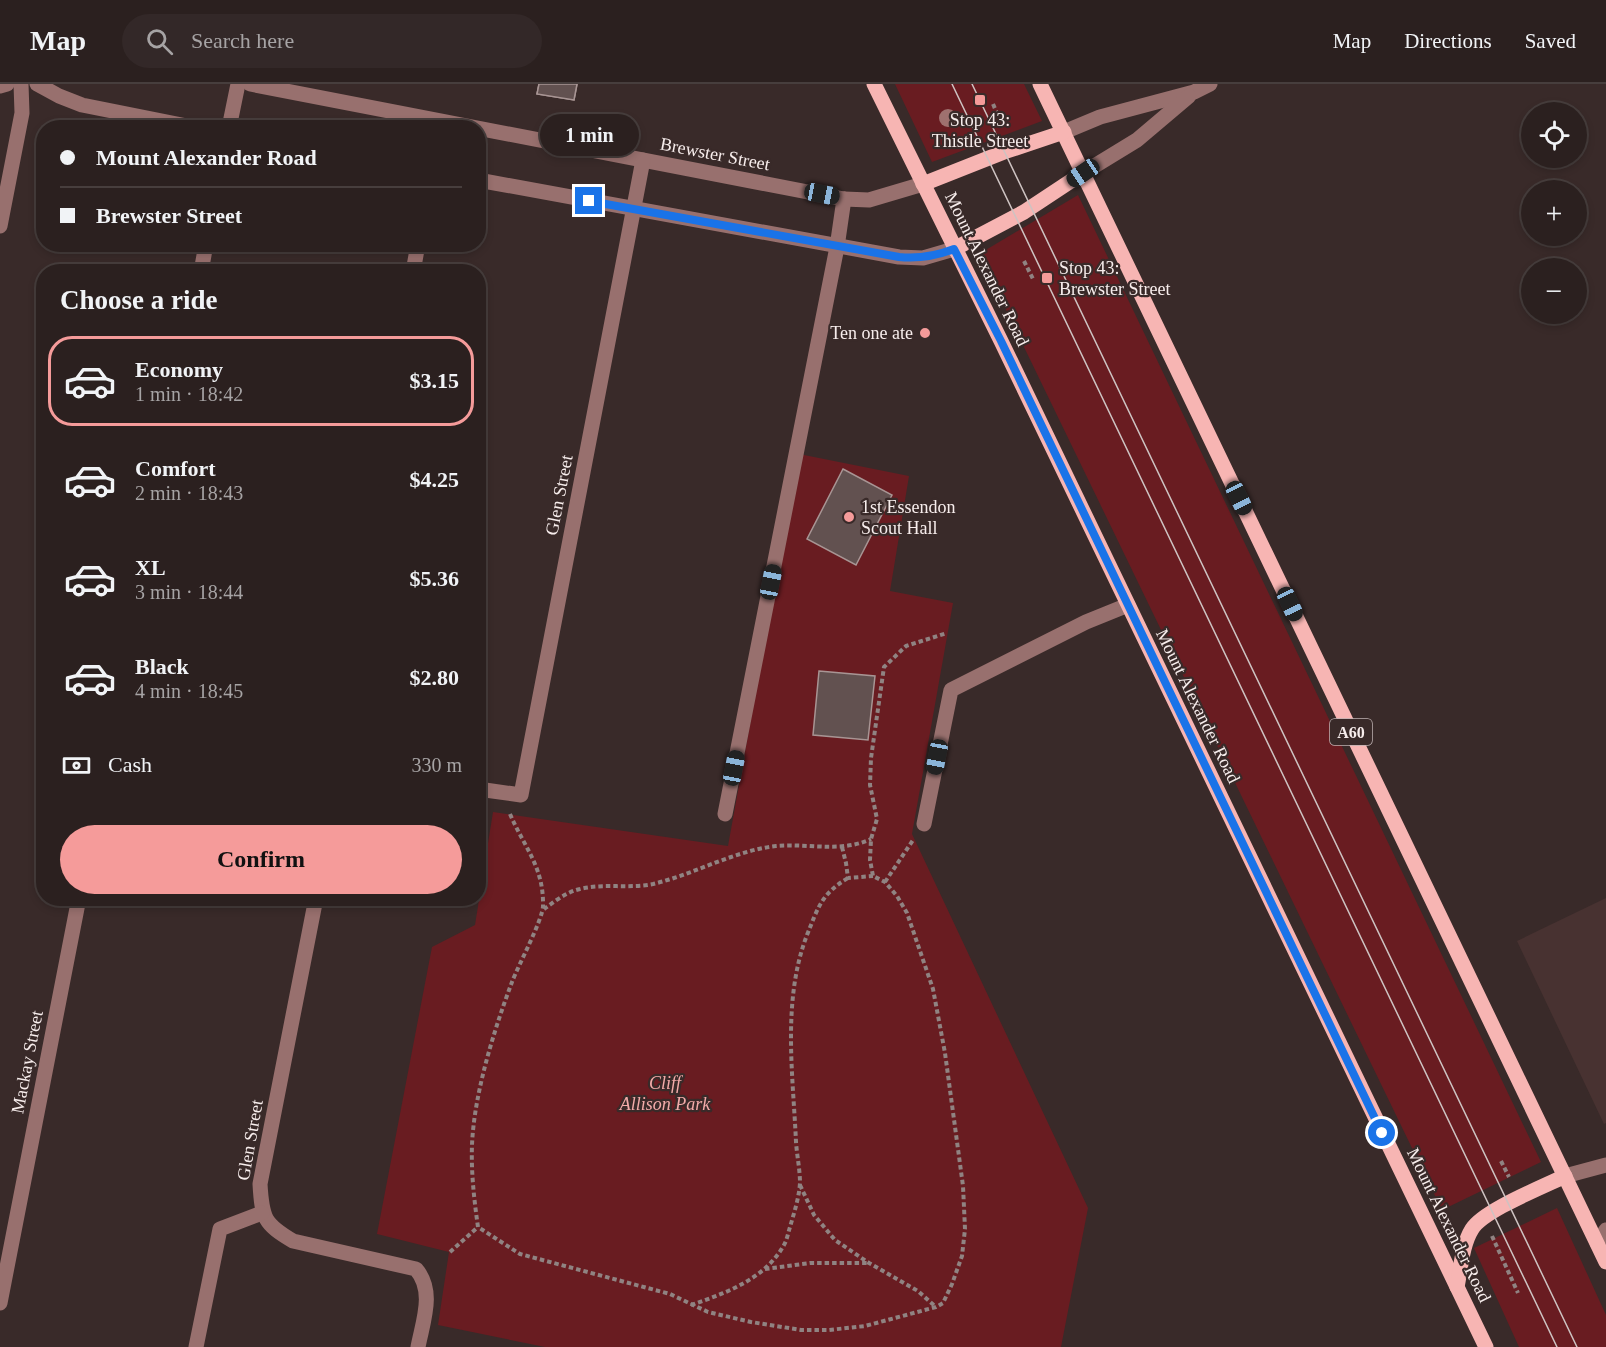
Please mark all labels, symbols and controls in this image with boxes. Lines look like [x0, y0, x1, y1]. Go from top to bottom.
search box [122, 14, 542, 68]
text: Map [30, 25, 86, 56]
icon: search [143, 25, 176, 58]
text: Search here [191, 28, 294, 53]
text: Map [1333, 29, 1371, 53]
text: Directions [1404, 29, 1492, 53]
text: Saved [1525, 29, 1576, 53]
marker: Stop 43: Thistle Street [973, 93, 987, 107]
map controls [1521, 102, 1587, 324]
button: locate [1521, 102, 1587, 168]
place label: Stop 43: Thistle Street [932, 110, 1028, 151]
callout: 1 min [540, 114, 638, 156]
text: 1 min [565, 124, 614, 146]
street label: Brewster Street [658, 134, 772, 174]
text: Mount Alexander Road [96, 145, 317, 170]
car [1063, 155, 1103, 191]
button: + [1521, 180, 1587, 246]
car [803, 182, 841, 206]
route end [575, 187, 602, 214]
street label: Mount Alexander Road [941, 189, 1033, 349]
text: Brewster Street [96, 203, 242, 228]
place label: Stop 43: Brewster Street [1059, 258, 1170, 299]
button: − [1521, 258, 1587, 324]
marker: Stop 43: Brewster Street [1040, 271, 1054, 285]
text: Choose a ride [60, 285, 218, 315]
place label: Ten one ate [830, 323, 913, 343]
marker: Ten one ate [918, 326, 932, 340]
icon: car [63, 354, 117, 408]
text: Economy [135, 357, 223, 382]
text: $3.15 [410, 368, 459, 393]
text: 1 min · 18:42 [135, 383, 243, 405]
icon: car [63, 453, 117, 507]
street label: Glen Street [541, 453, 577, 537]
text: Comfort [135, 456, 216, 481]
text: $4.25 [410, 467, 459, 492]
car [1223, 478, 1255, 518]
text: 2 min · 18:43 [135, 482, 243, 504]
place label: 1st Essendon Scout Hall [861, 497, 956, 538]
marker: 1st Essendon Scout Hall [842, 510, 856, 524]
icon: car [63, 552, 117, 606]
text: XL [135, 555, 166, 580]
car [759, 563, 783, 601]
text: $5.36 [410, 566, 459, 591]
text: 3 min · 18:44 [135, 581, 243, 603]
car [1274, 584, 1306, 624]
street label: Mount Alexander Road [1152, 626, 1244, 786]
icon: car [63, 651, 117, 705]
text: Black [135, 654, 189, 679]
text: $2.80 [410, 665, 459, 690]
text: 4 min · 18:45 [135, 680, 243, 702]
road number: A60 [1330, 719, 1372, 745]
car [925, 738, 949, 776]
icon: cash [60, 749, 93, 782]
car [722, 749, 746, 787]
text: Cash [108, 752, 152, 777]
text: 330 m [411, 754, 462, 776]
button: Confirm [60, 825, 462, 894]
street label: Mackay Street [7, 1009, 47, 1115]
park label: Cliff Allison Park [619, 1073, 711, 1114]
street label: Glen Street [233, 1098, 267, 1182]
route start [1368, 1119, 1395, 1146]
street label: Mount Alexander Road [1403, 1145, 1495, 1305]

